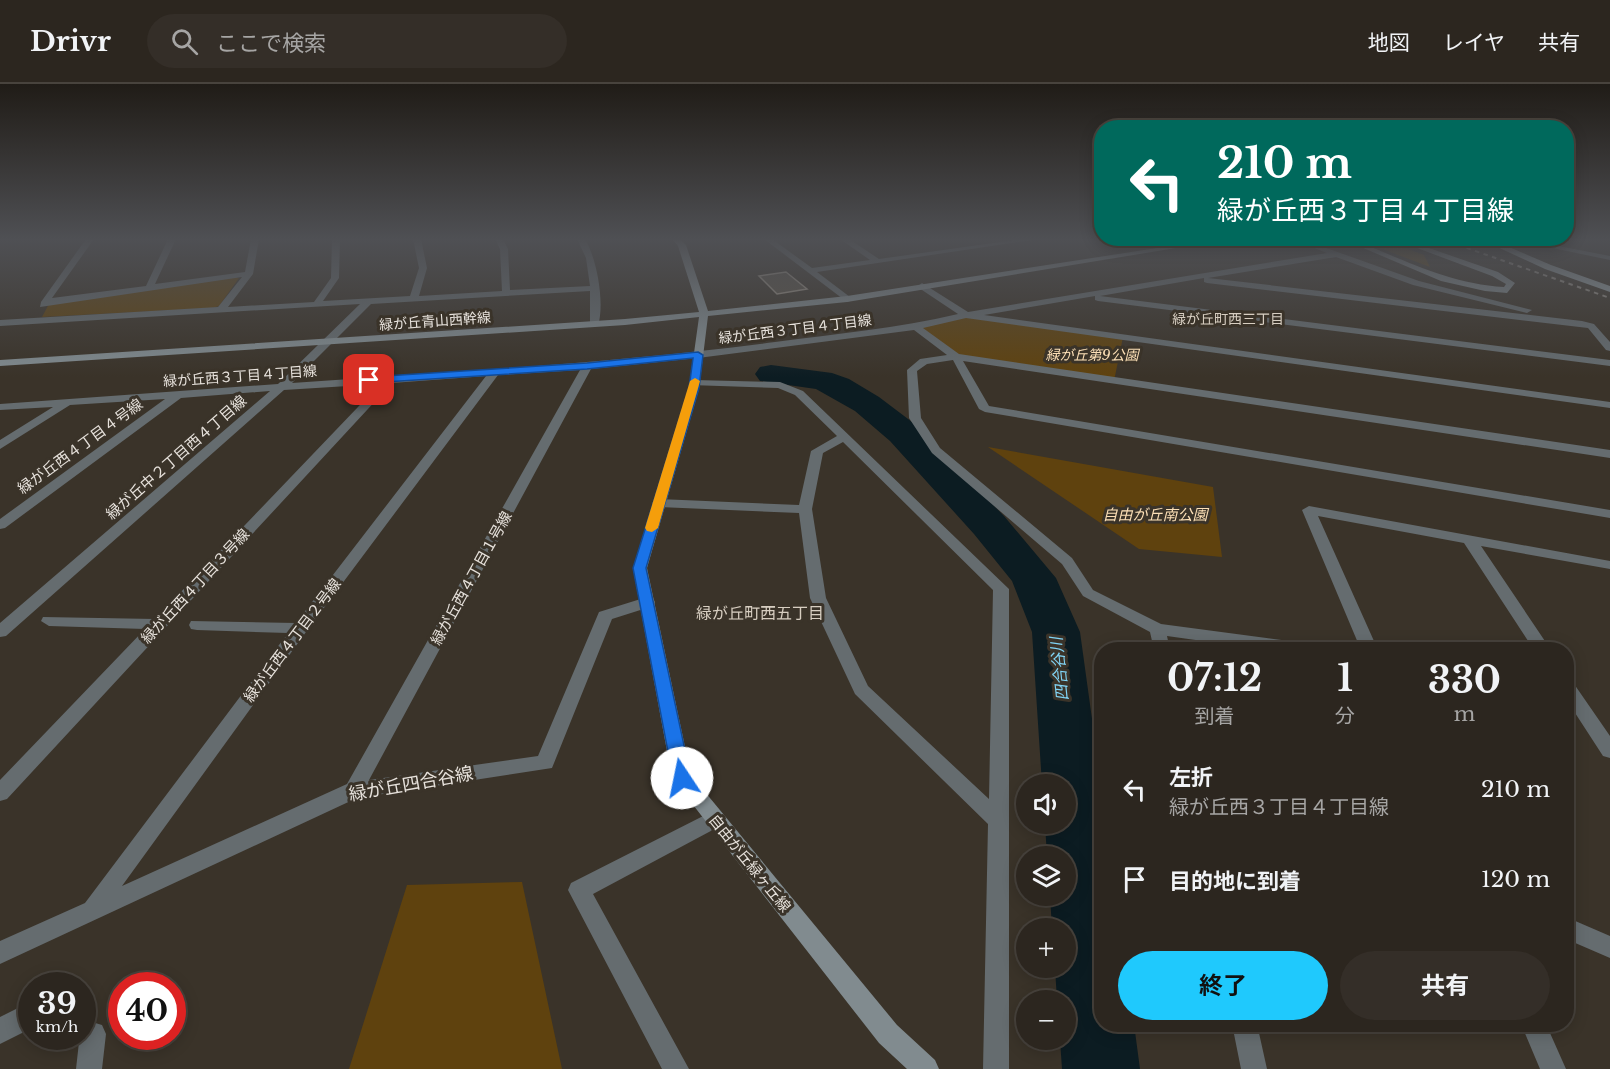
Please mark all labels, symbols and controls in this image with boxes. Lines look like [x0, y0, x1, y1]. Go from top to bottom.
search box [147, 14, 567, 68]
text: Drivr [30, 24, 111, 59]
icon: search [168, 25, 201, 58]
text: ここで検索 [216, 30, 326, 57]
text: 地図 [1368, 30, 1410, 56]
text: レイヤ [1443, 30, 1505, 56]
text: 共有 [1538, 30, 1580, 56]
text: 210 m [1217, 137, 1352, 189]
icon: left [1118, 144, 1196, 222]
text: 緑が丘西３丁目４丁目線 [1217, 194, 1514, 227]
street label: 緑が丘青山西幹線 [379, 308, 491, 334]
district label: 緑が丘町西三丁目 [1172, 310, 1284, 328]
street label: 緑が丘西３丁目４丁目線 [717, 311, 873, 347]
park label: 緑が丘第9公園 [1046, 346, 1140, 364]
pin [343, 354, 394, 405]
street label: 緑が丘西３丁目４丁目線 [163, 362, 317, 390]
icon: arrive [352, 363, 385, 396]
street label: 緑が丘中２丁目西４丁目線 [102, 391, 250, 523]
street label: 緑が丘西４丁目４号線 [14, 394, 146, 498]
park label: 自由が丘南公園 [1102, 505, 1209, 524]
street label: 緑が丘西４丁目１号線 [426, 508, 516, 648]
street label: 緑が丘西４丁目３号線 [137, 525, 253, 647]
street label: 緑が丘西４丁目２号線 [239, 574, 345, 706]
district label: 緑が丘町西五丁目 [696, 603, 824, 623]
water label: 四合谷川 [1046, 634, 1072, 702]
text: 07:12 [1167, 656, 1262, 701]
text: 1 [1337, 656, 1353, 701]
text: 330 [1428, 658, 1501, 703]
text: m [1454, 702, 1475, 726]
text: 到着 [1195, 704, 1235, 728]
text: 分 [1335, 704, 1355, 728]
position arrow [650, 746, 714, 810]
street label: 緑が丘四合谷線 [347, 762, 475, 806]
text: 左折 [1169, 764, 1213, 791]
icon: left [1118, 773, 1151, 806]
map controls [1016, 774, 1076, 1050]
button: sound [1016, 774, 1076, 834]
text: 210 m [1481, 776, 1550, 803]
text: 緑が丘西３丁目４丁目線 [1169, 795, 1389, 819]
street label: 自由が丘緑ヶ丘線 [705, 810, 795, 916]
button: layers [1016, 846, 1076, 906]
icon: arrive [1118, 863, 1151, 896]
text: 120 m [1481, 866, 1550, 893]
text: 目的地に到着 [1169, 868, 1301, 895]
button: + [1016, 918, 1076, 978]
button: 終了 [1118, 951, 1328, 1020]
button: 共有 [1340, 951, 1550, 1020]
speed limit sign: 40 [108, 972, 186, 1050]
text: 39 [37, 985, 77, 1022]
button: − [1016, 990, 1076, 1050]
text: km/h [36, 1017, 78, 1036]

